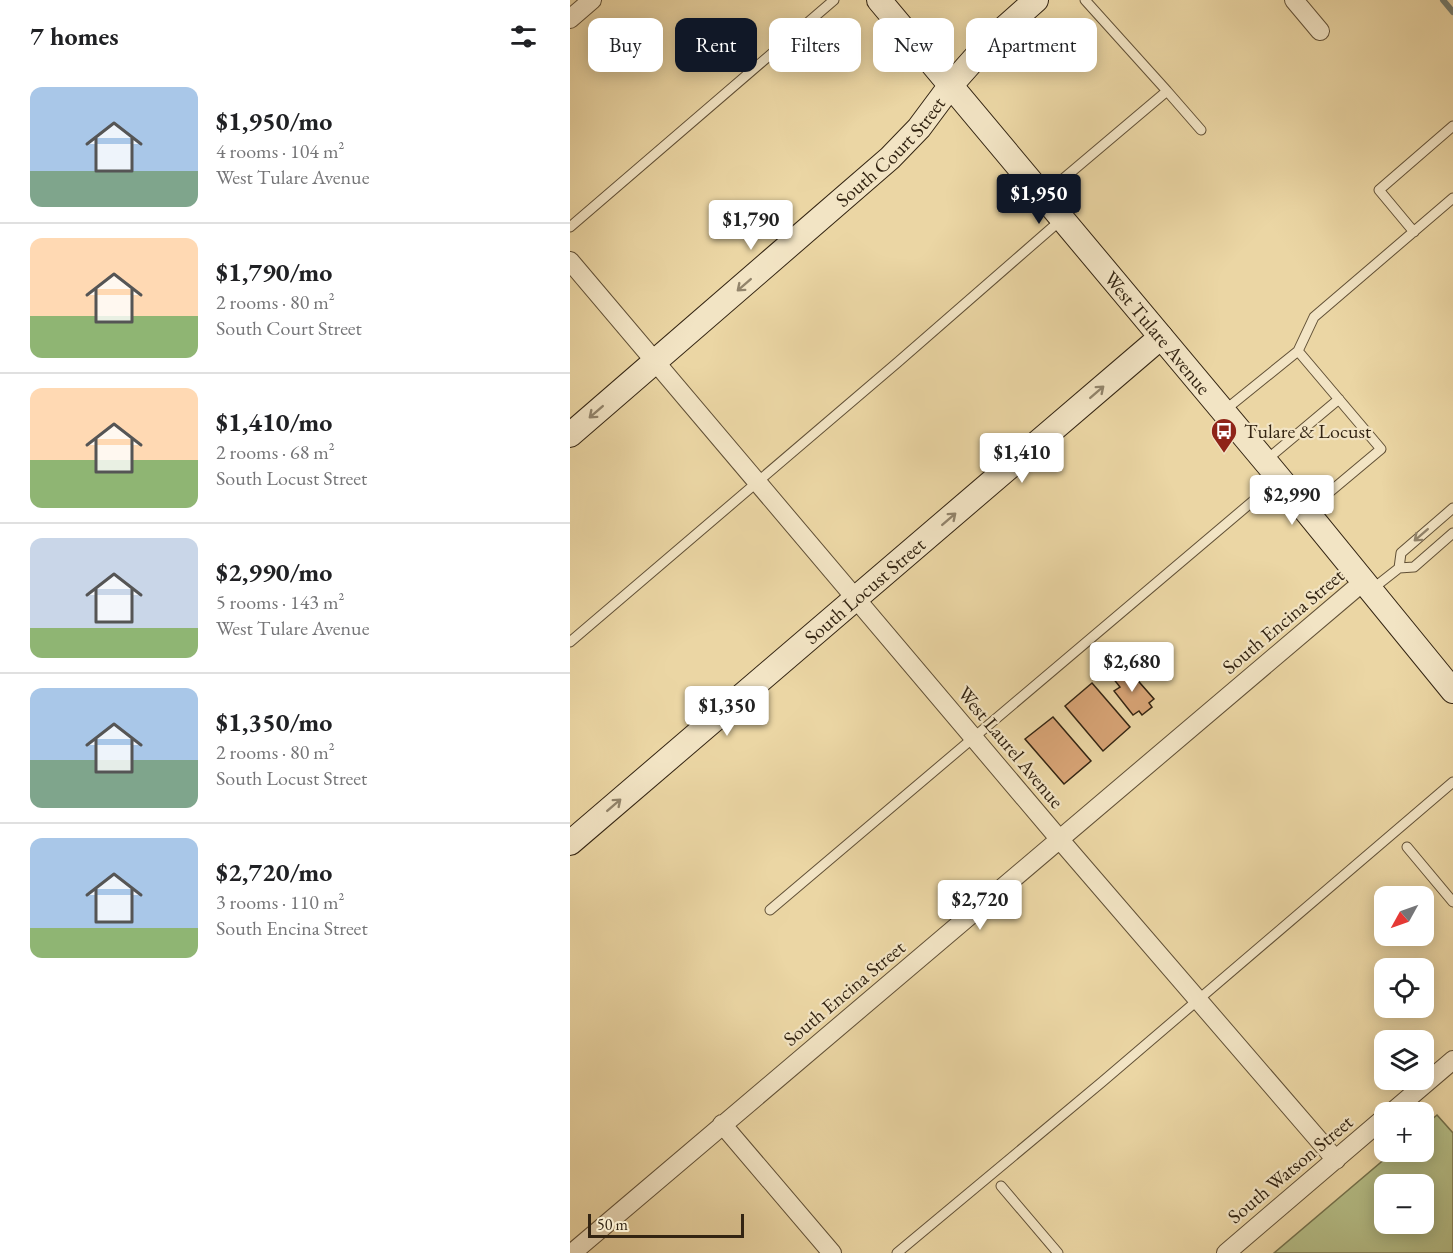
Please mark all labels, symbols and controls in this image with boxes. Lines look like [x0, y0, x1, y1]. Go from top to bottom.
chip: Buy [588, 18, 663, 72]
chip: Rent [675, 18, 757, 72]
chip: Filters [769, 18, 861, 72]
chip: New [873, 18, 954, 72]
chip: Apartment [966, 18, 1097, 72]
text: 7 homes [30, 19, 119, 53]
icon: filters [507, 20, 540, 53]
street label: South Court Street [830, 91, 951, 212]
text: $1,950/mo [216, 104, 332, 138]
icon: home [78, 111, 150, 183]
text: 4 rooms · 104 m² [216, 138, 344, 164]
text: West Tulare Avenue [216, 164, 369, 190]
pin: $1,950 [990, 174, 1088, 225]
text: $1,950 [1011, 180, 1067, 206]
pin: $1,790 [702, 200, 800, 251]
text: $1,790 [723, 206, 779, 232]
text: $1,790/mo [216, 255, 332, 289]
icon: home [78, 262, 150, 334]
street label: West Tulare Avenue [1098, 266, 1217, 400]
one-way arrow [737, 278, 752, 292]
text: 2 rooms · 80 m² [216, 289, 335, 315]
text: South Court Street [216, 315, 362, 341]
one-way arrow [1089, 385, 1104, 399]
text: $1,410/mo [216, 405, 332, 439]
one-way arrow [588, 406, 604, 419]
icon: home [78, 412, 150, 484]
bus stop icon: Tulare & Locust [1209, 416, 1239, 454]
place label: Tulare & Locust [1244, 418, 1372, 444]
pin: $1,410 [973, 433, 1071, 484]
text: 2 rooms · 68 m² [216, 439, 335, 465]
text: $1,410 [994, 439, 1050, 465]
text: South Locust Street [216, 465, 367, 491]
pin: $2,990 [1243, 475, 1341, 526]
text: $2,990 [1264, 481, 1320, 507]
one-way arrow [941, 512, 956, 526]
one-way arrow [1414, 528, 1429, 542]
street label: South Locust Street [799, 531, 931, 650]
text: $2,990/mo [216, 555, 332, 589]
icon: home [78, 562, 150, 634]
street label: South Encina Street [1217, 562, 1350, 680]
text: 5 rooms · 143 m² [216, 589, 344, 615]
text: West Tulare Avenue [216, 615, 369, 641]
pin: $2,680 [1083, 642, 1181, 693]
text: $2,680 [1104, 648, 1160, 674]
street label: West Laurel Avenue [952, 681, 1070, 814]
pin: $1,350 [678, 686, 776, 737]
text: $1,350 [699, 692, 755, 718]
text: $1,350/mo [216, 705, 332, 739]
icon: home [78, 712, 150, 784]
text: 2 rooms · 80 m² [216, 739, 335, 765]
text: South Locust Street [216, 765, 367, 791]
one-way arrow [606, 798, 621, 812]
text: $2,720/mo [216, 855, 332, 889]
icon: home [78, 862, 150, 934]
pin: $2,720 [931, 880, 1029, 931]
text: $2,720 [952, 886, 1008, 912]
north arrow [1374, 886, 1434, 946]
map controls [1374, 886, 1434, 1234]
text: 3 rooms · 110 m² [216, 889, 344, 915]
text: South Encina Street [216, 915, 368, 941]
street label: South Encina Street [778, 934, 911, 1052]
button: locate [1374, 958, 1434, 1018]
button: layers [1374, 1030, 1434, 1090]
button: + [1374, 1102, 1434, 1162]
street label: South Watson Street [1222, 1109, 1359, 1229]
button: − [1374, 1174, 1434, 1234]
scale bar [588, 1211, 744, 1238]
text: 50 m [597, 1214, 628, 1235]

